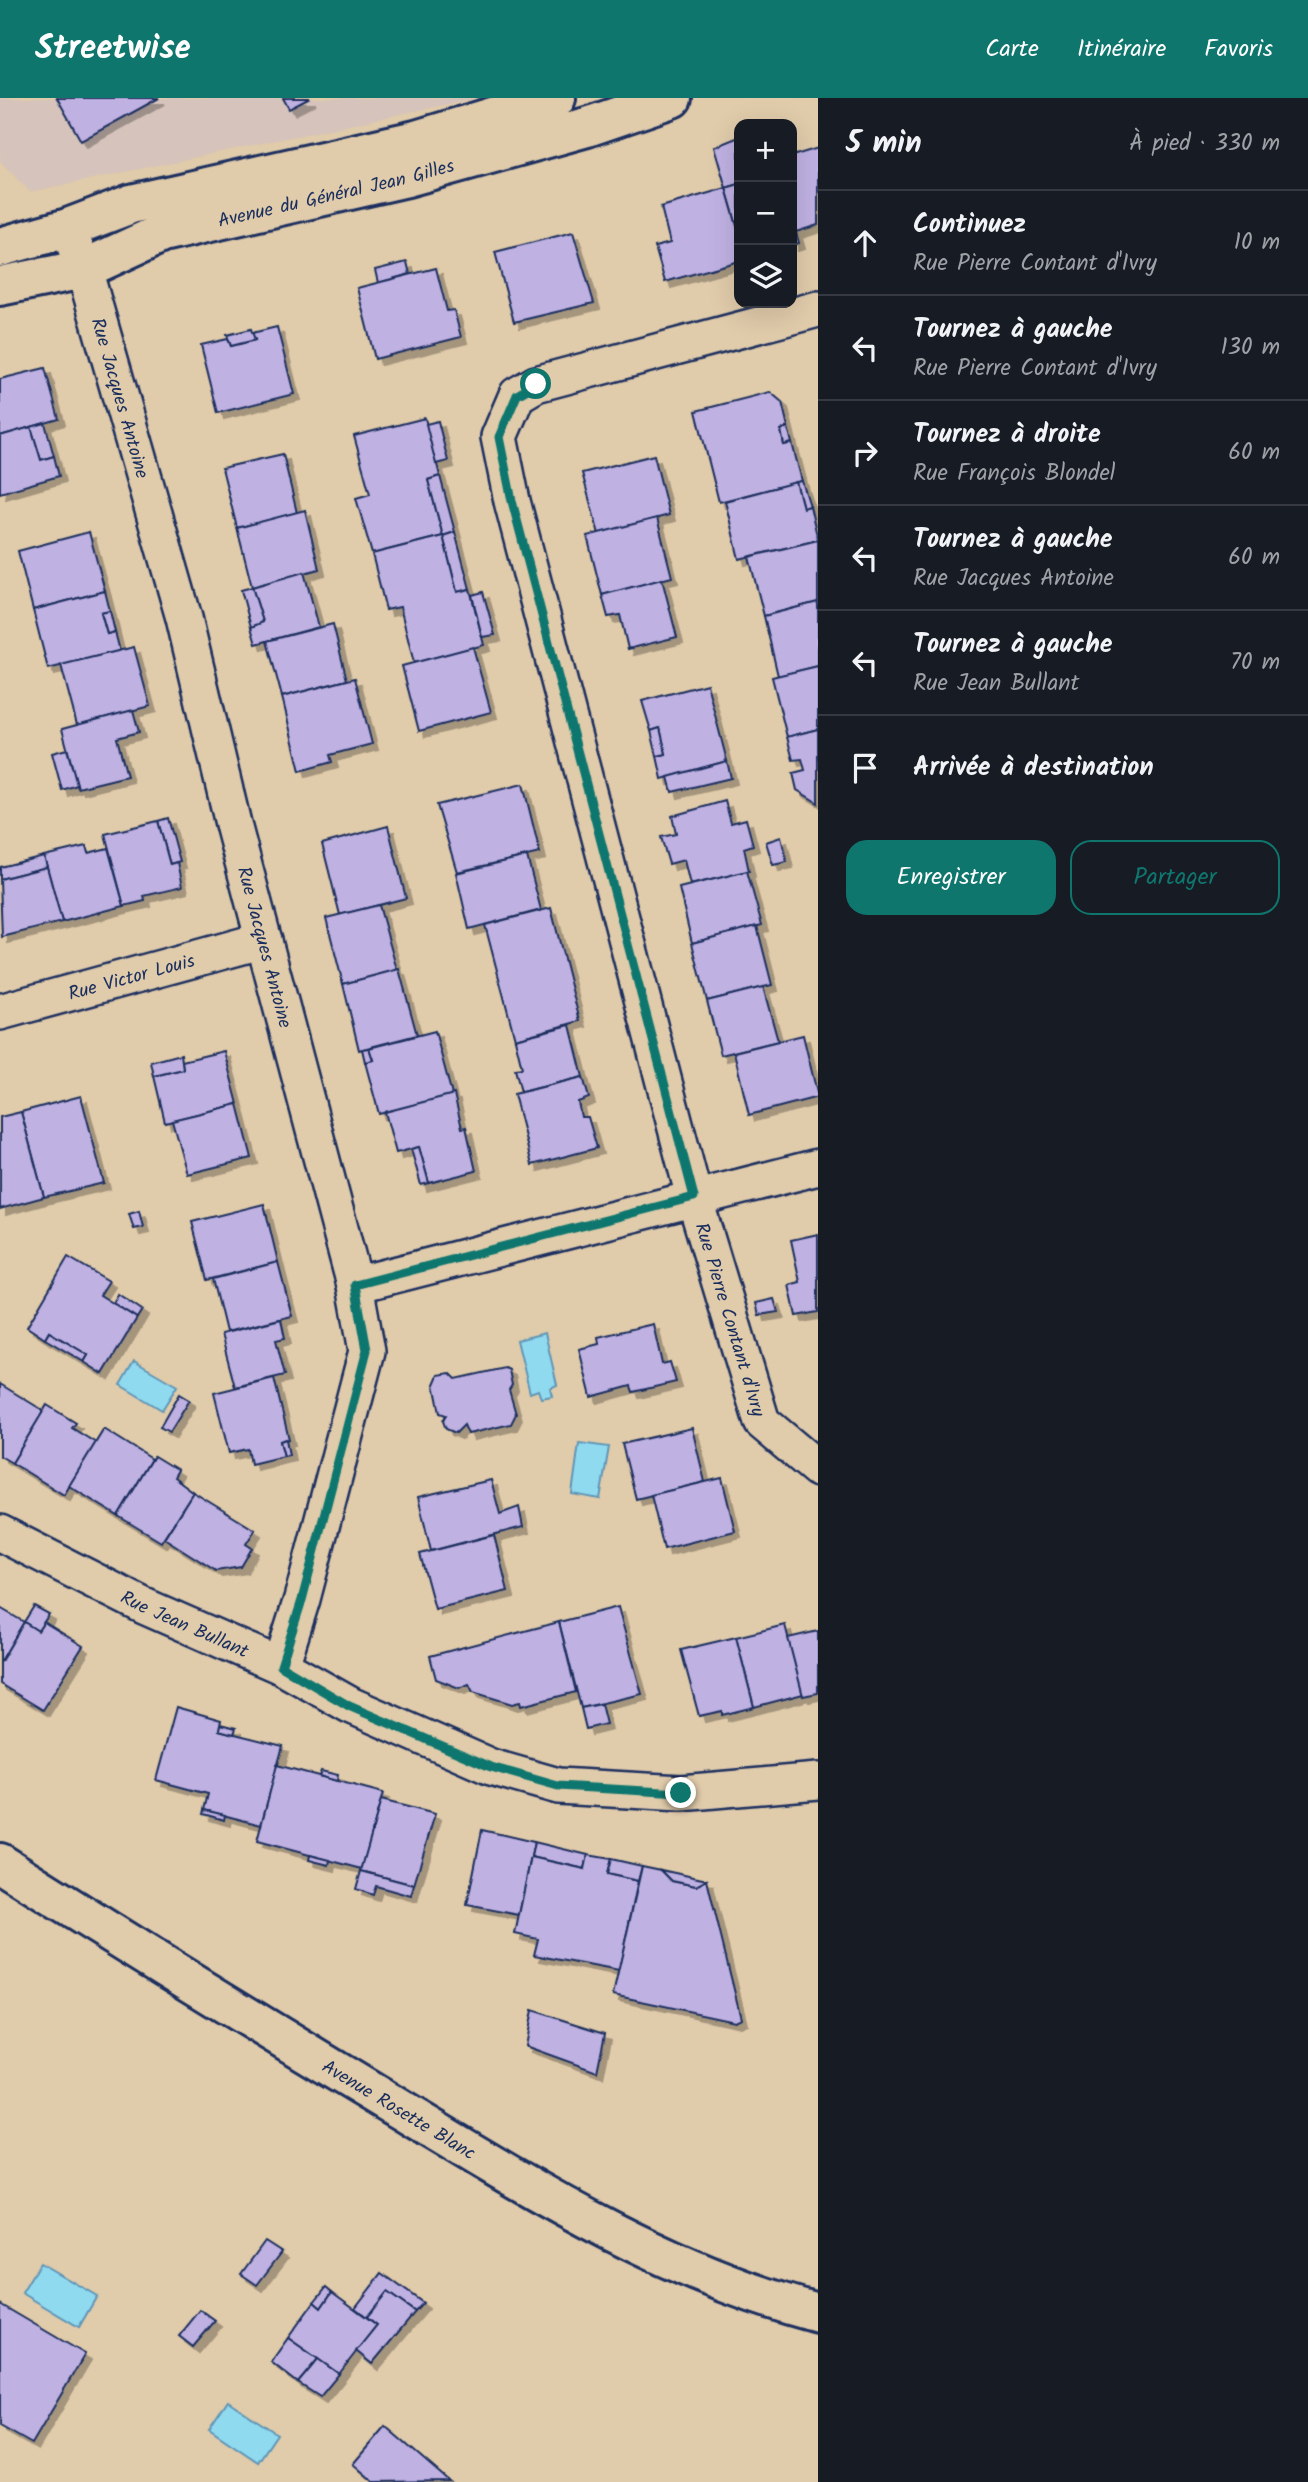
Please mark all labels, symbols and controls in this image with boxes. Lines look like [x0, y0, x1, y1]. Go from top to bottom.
text: Streetwise [35, 23, 191, 76]
text: Carte [985, 30, 1039, 69]
text: Itinéraire [1077, 30, 1166, 69]
text: Favoris [1204, 30, 1273, 69]
map controls [734, 119, 797, 308]
button: + [734, 119, 797, 182]
text: 5 min [846, 120, 922, 168]
text: À pied · 330 m [1129, 126, 1280, 162]
street label: Avenue du Général Jean Gilles [215, 152, 458, 237]
button: − [734, 182, 797, 245]
text: Continuez [913, 204, 1026, 246]
icon: ahead [846, 224, 884, 262]
text: 10 m [1234, 225, 1280, 261]
button: layers [734, 245, 797, 308]
text: Rue Pierre Contant d'Ivry [913, 246, 1157, 282]
text: Tournez à gauche [913, 309, 1113, 351]
street label: Rue Jacques Antoine [82, 314, 156, 483]
icon: left [846, 329, 884, 367]
text: 130 m [1221, 330, 1280, 366]
text: Rue Pierre Contant d'Ivry [913, 351, 1157, 387]
route start [520, 368, 551, 399]
text: Tournez à droite [913, 414, 1101, 456]
icon: right [846, 434, 884, 472]
text: 60 m [1228, 435, 1280, 471]
text: Rue François Blondel [913, 456, 1115, 492]
text: Tournez à gauche [913, 519, 1113, 561]
icon: left [846, 539, 884, 577]
text: 60 m [1228, 540, 1280, 576]
text: Rue Jacques Antoine [913, 561, 1114, 597]
text: Tournez à gauche [913, 624, 1113, 666]
icon: left [846, 644, 884, 682]
text: 70 m [1230, 645, 1280, 681]
text: Rue Jean Bullant [913, 666, 1079, 702]
text: Arrivée à destination [913, 747, 1154, 789]
icon: arrive [846, 749, 884, 787]
button: Enregistrer [846, 840, 1056, 915]
button: Partager [1070, 840, 1280, 915]
street label: Rue Jacques Antoine [228, 863, 299, 1032]
street label: Rue Victor Louis [65, 947, 198, 1010]
street label: Rue Pierre Contant d'Ivry [686, 1219, 773, 1422]
street label: Rue Jean Bullant [115, 1583, 254, 1667]
route end [665, 1777, 696, 1808]
street label: Avenue Rosette Blanc [315, 2053, 481, 2169]

